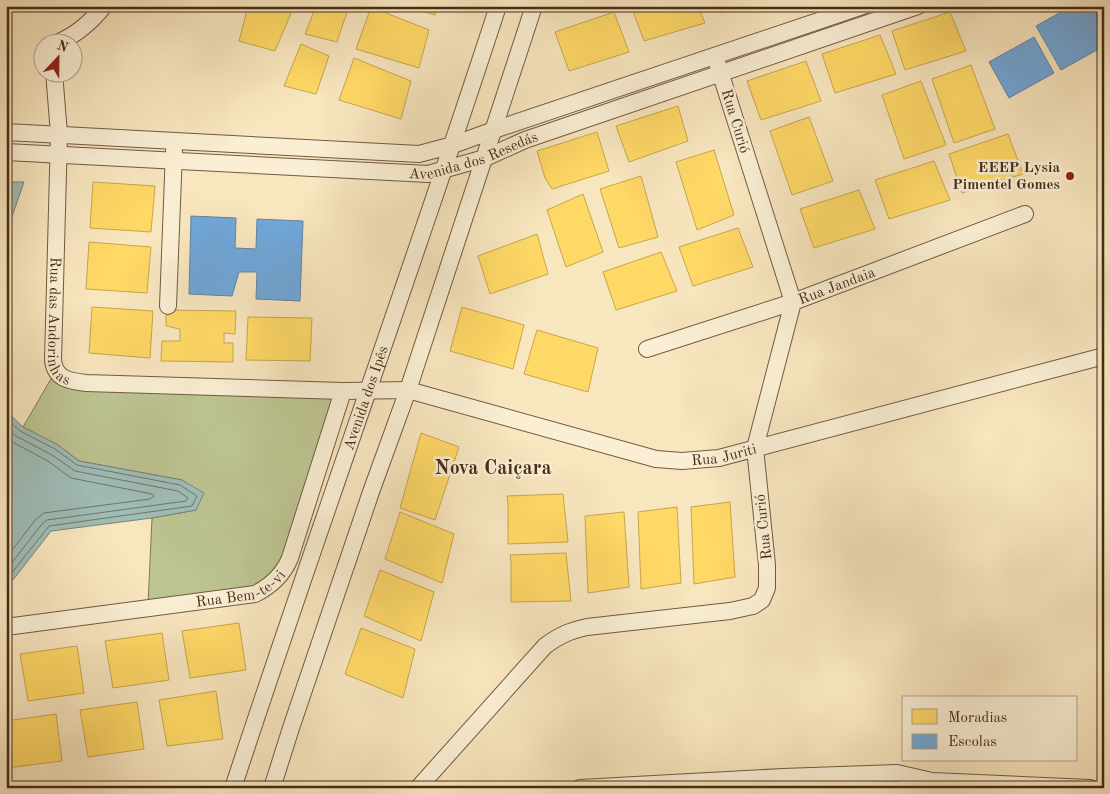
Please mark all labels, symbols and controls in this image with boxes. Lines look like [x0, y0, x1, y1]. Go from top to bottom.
north arrow [32, 32, 82, 82]
text: N [55, 38, 70, 55]
street label: Rua Curió [718, 88, 751, 155]
street label: Avenida dos Resedás [408, 130, 540, 183]
place label: EEEP Lysia Pimentel Gomes [952, 161, 1060, 193]
marker: EEEP Lysia Pimentel Gomes [1064, 170, 1076, 182]
street label: Rua das Andorinhas [44, 257, 72, 389]
street label: Rua Jandaia [797, 265, 878, 308]
street label: Avenida dos Ipês [342, 344, 392, 453]
street label: Rua Juriti [691, 442, 758, 469]
district label: Nova Caiçara [434, 459, 552, 479]
street label: Rua Curió [754, 493, 775, 560]
street label: Rua Bem-te-vi [195, 568, 289, 611]
legend [902, 696, 1078, 762]
text: Moradias [948, 711, 1007, 726]
text: Escolas [948, 735, 997, 750]

